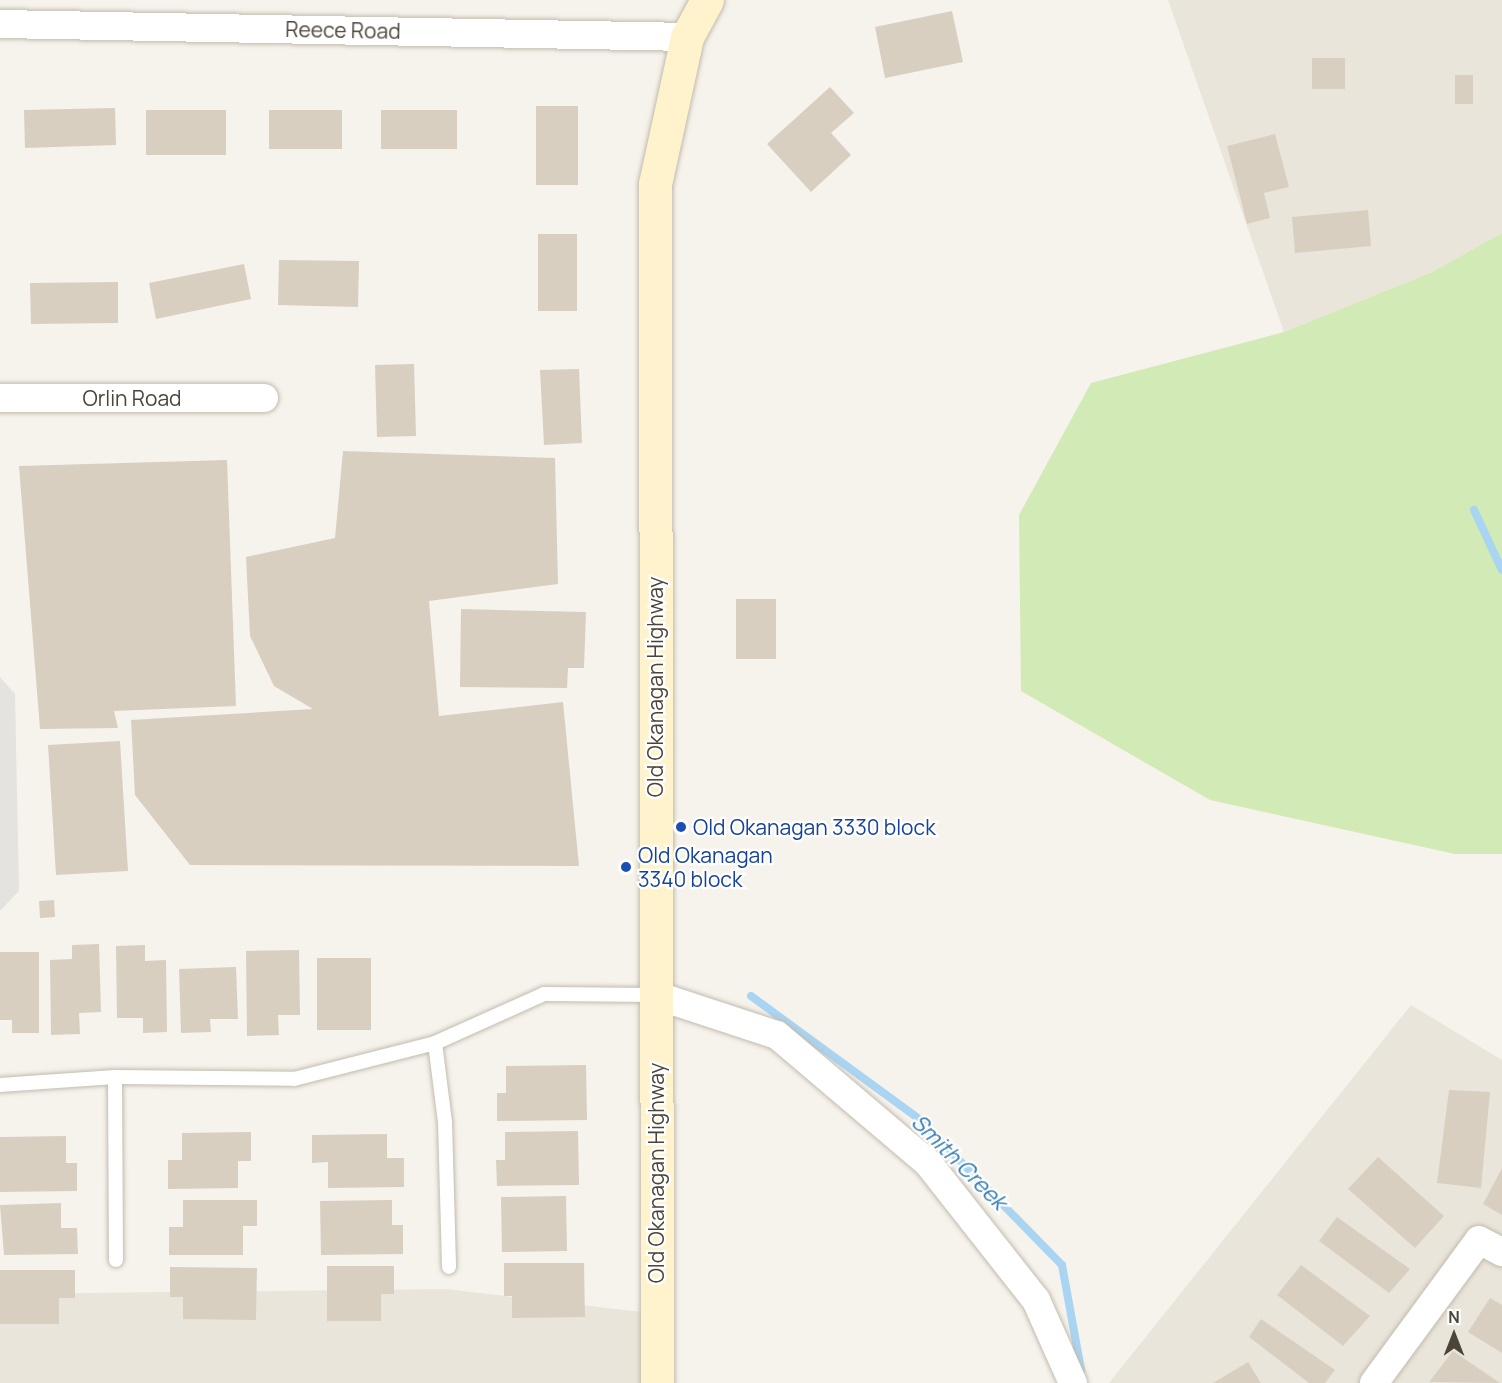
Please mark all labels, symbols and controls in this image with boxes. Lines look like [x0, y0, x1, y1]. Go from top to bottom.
street label: Reece Road [285, 16, 401, 44]
street label: Orlin Road [82, 385, 182, 411]
street label: Old Okanagan Highway [642, 577, 668, 797]
place label: Old Okanagan 3330 block [693, 814, 936, 840]
marker: Old Okanagan 3330 block [674, 820, 688, 834]
place label: Old Okanagan 3340 block [638, 842, 773, 892]
marker: Old Okanagan 3340 block [619, 860, 633, 874]
street label: Old Okanagan Highway [643, 1063, 669, 1283]
water label: Smith Creek [906, 1109, 1012, 1215]
north arrow [1424, 1305, 1484, 1365]
text: N [1448, 1306, 1460, 1328]

